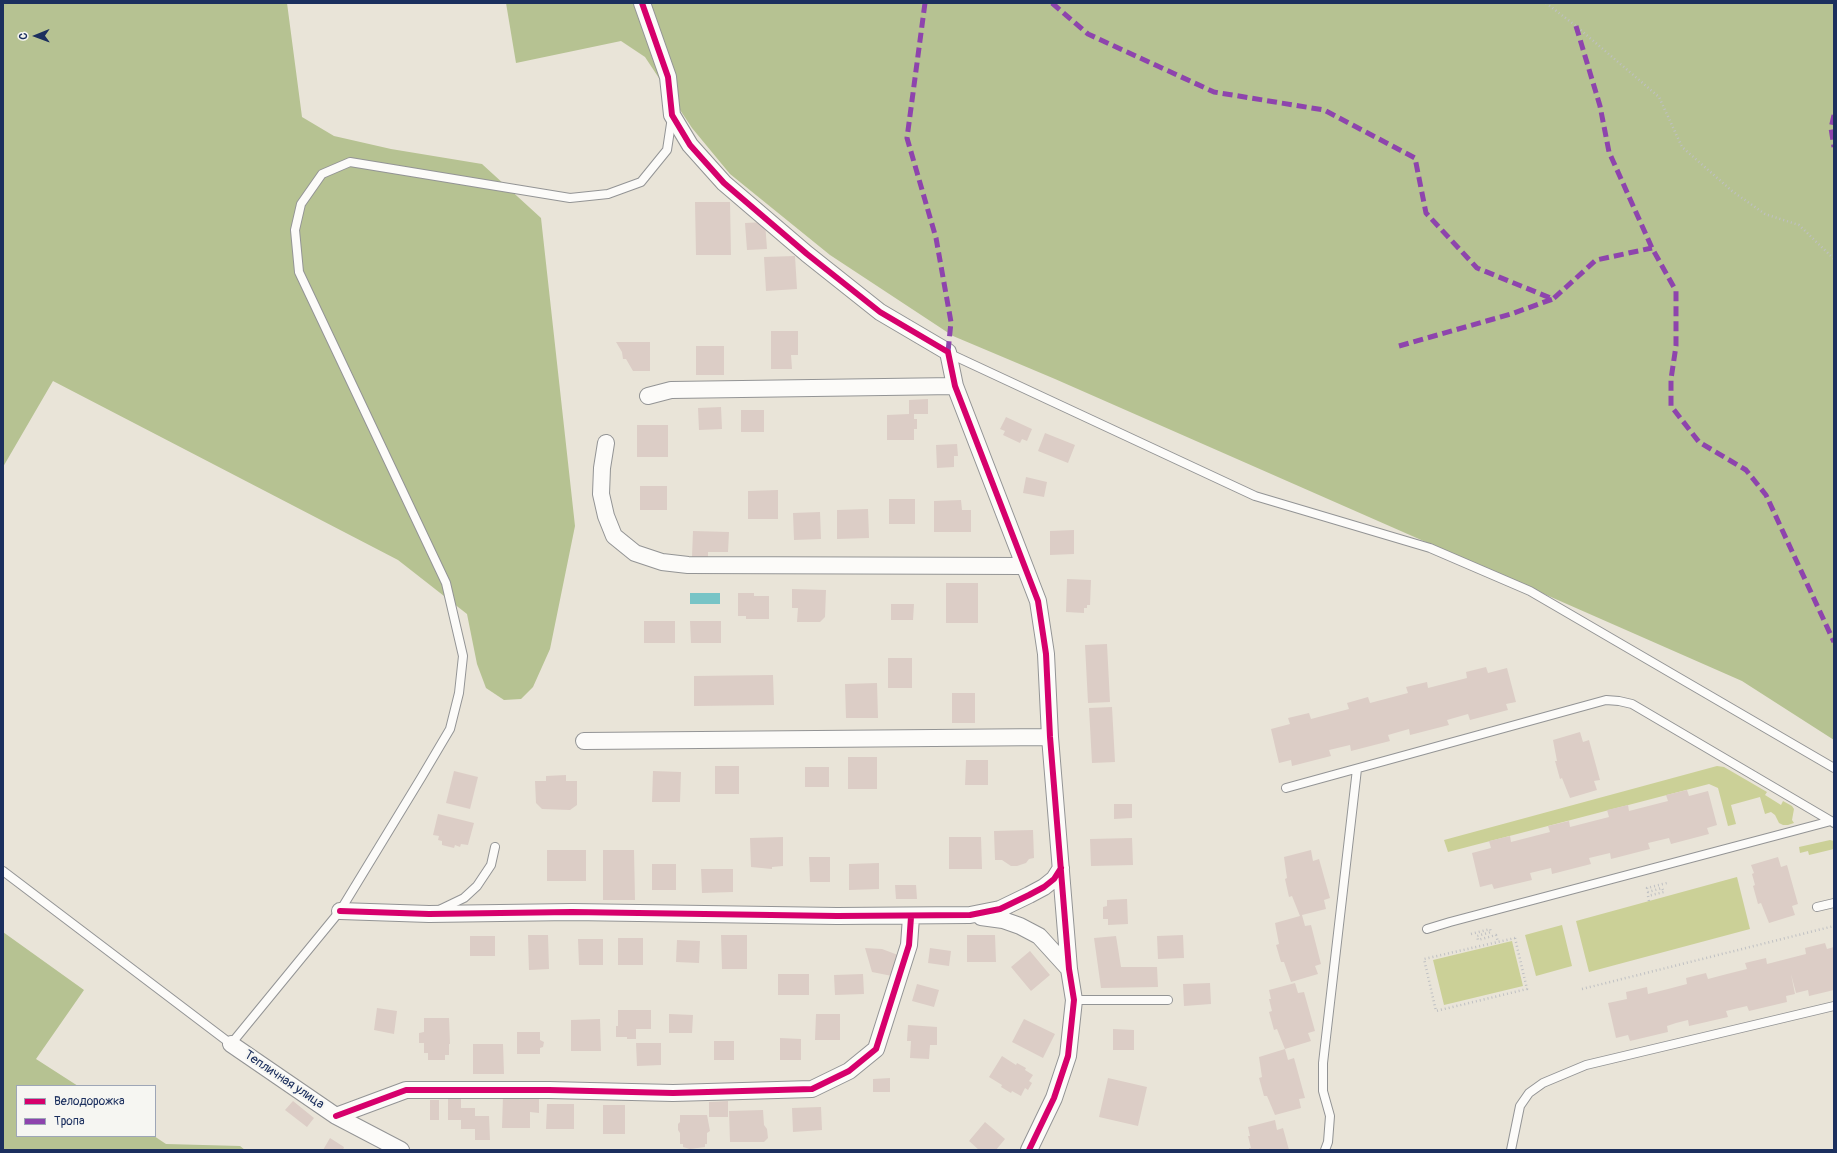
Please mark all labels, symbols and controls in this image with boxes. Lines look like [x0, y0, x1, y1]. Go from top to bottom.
north arrow [16, 16, 56, 56]
text: С [17, 33, 30, 40]
street label: Тепличная улица [241, 1047, 327, 1113]
legend [16, 1085, 156, 1137]
text: Велодорожка [54, 1094, 125, 1109]
text: Тропа [54, 1114, 84, 1129]

